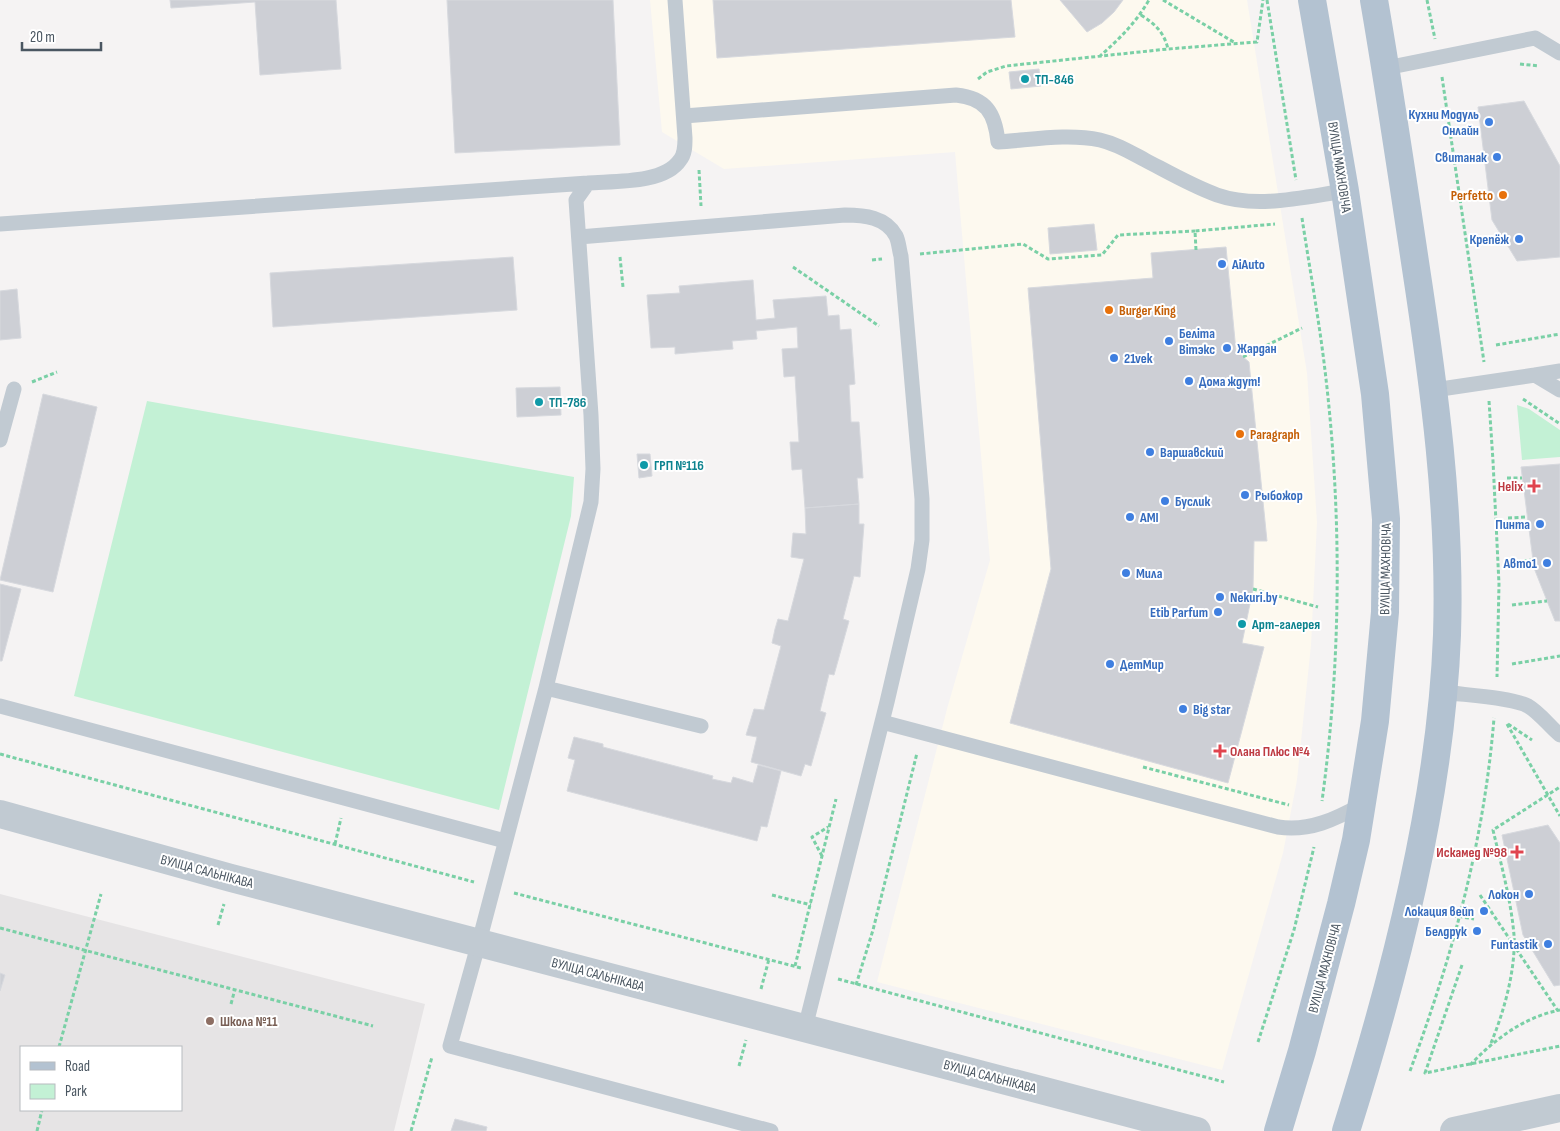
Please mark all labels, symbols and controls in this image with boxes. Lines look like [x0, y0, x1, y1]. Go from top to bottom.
scale bar [22, 20, 101, 52]
text: 20 m [30, 28, 55, 47]
place label: ТП-846 [1035, 71, 1074, 88]
marker: ТП-846 [1019, 73, 1031, 85]
place label: Кухни Модуль Онлайн [1408, 106, 1479, 139]
marker: Кухни Модуль Онлайн [1483, 116, 1495, 128]
street label: ВУЛІЦА МАХНОВІЧА [1324, 120, 1355, 215]
place label: Свитанак [1435, 149, 1487, 166]
marker: Свитанак [1491, 151, 1503, 163]
place label: Perfetto [1451, 187, 1493, 204]
marker: Perfetto [1497, 189, 1509, 201]
place label: Крепёж [1469, 231, 1510, 248]
marker: Крепёж [1513, 233, 1525, 245]
place label: AiAuto [1231, 256, 1265, 273]
marker: AiAuto [1216, 258, 1228, 270]
place label: Burger King [1119, 302, 1176, 319]
marker: Burger King [1103, 304, 1115, 316]
place label: Беліта Вітэкс [1179, 325, 1215, 358]
marker: Беліта Вітэкс [1163, 335, 1175, 347]
place label: Жардан [1237, 340, 1277, 357]
marker: Жардан [1221, 342, 1233, 354]
place label: 21vek [1124, 350, 1153, 367]
marker: 21vek [1108, 352, 1120, 364]
place label: Дома ждут! [1199, 373, 1260, 390]
marker: Дома ждут! [1183, 375, 1195, 387]
place label: ТП-786 [549, 394, 587, 411]
marker: ТП-786 [533, 396, 545, 408]
place label: Paragraph [1250, 426, 1300, 443]
marker: Paragraph [1234, 428, 1246, 440]
place label: Варшавский [1160, 444, 1224, 461]
marker: Варшавский [1144, 446, 1156, 458]
place label: ГРП №116 [654, 457, 704, 474]
marker: ГРП №116 [638, 459, 650, 471]
place label: Helix [1498, 478, 1523, 495]
marker: Helix [1527, 479, 1541, 493]
place label: Рыбожор [1255, 487, 1303, 504]
marker: Рыбожор [1239, 489, 1251, 501]
place label: Буслик [1175, 493, 1210, 510]
marker: Буслик [1159, 495, 1171, 507]
place label: AMI [1139, 509, 1159, 526]
marker: AMI [1124, 511, 1136, 523]
place label: Пинта [1495, 516, 1530, 533]
marker: Пинта [1534, 518, 1546, 530]
street label: ВУЛІЦА МАХНОВІЧА [1376, 522, 1395, 615]
place label: Авто1 [1502, 555, 1538, 572]
marker: Авто1 [1541, 557, 1553, 569]
place label: Мила [1136, 565, 1163, 582]
marker: Мила [1120, 567, 1132, 579]
place label: Nekuri.by [1230, 589, 1278, 606]
marker: Nekuri.by [1214, 591, 1226, 603]
place label: Etib Parfum [1150, 604, 1208, 621]
marker: Etib Parfum [1212, 606, 1224, 618]
place label: Арт-галерея [1251, 616, 1320, 633]
marker: Арт-галерея [1236, 618, 1248, 630]
place label: ДетМир [1120, 656, 1164, 673]
marker: ДетМир [1104, 658, 1116, 670]
place label: Big star [1193, 701, 1231, 718]
marker: Big star [1177, 703, 1189, 715]
place label: Олана Плюс №4 [1230, 743, 1310, 760]
marker: Олана Плюс №4 [1214, 745, 1226, 757]
place label: Искамед №98 [1436, 844, 1507, 861]
marker: Искамед №98 [1511, 846, 1523, 858]
street label: ВУЛІЦА САЛЬНІКАВА [159, 851, 256, 892]
place label: Локон [1487, 886, 1519, 903]
marker: Локон [1523, 888, 1535, 900]
place label: Локация вейп [1404, 903, 1474, 920]
marker: Локация вейп [1478, 905, 1490, 917]
street label: ВУЛІЦА МАХНОВІЧА [1304, 921, 1345, 1015]
place label: Белдрук [1425, 923, 1467, 940]
marker: Белдрук [1471, 925, 1483, 937]
place label: Funtastik [1491, 936, 1538, 953]
marker: Funtastik [1542, 938, 1554, 950]
street label: ВУЛІЦА САЛЬНІКАВА [550, 954, 647, 995]
place label: Школа №11 [220, 1013, 278, 1030]
marker: Школа №11 [204, 1015, 216, 1027]
legend [20, 1046, 182, 1111]
street label: ВУЛІЦА САЛЬНІКАВА [942, 1056, 1039, 1097]
text: Road [65, 1057, 90, 1076]
text: Park [65, 1082, 87, 1101]

